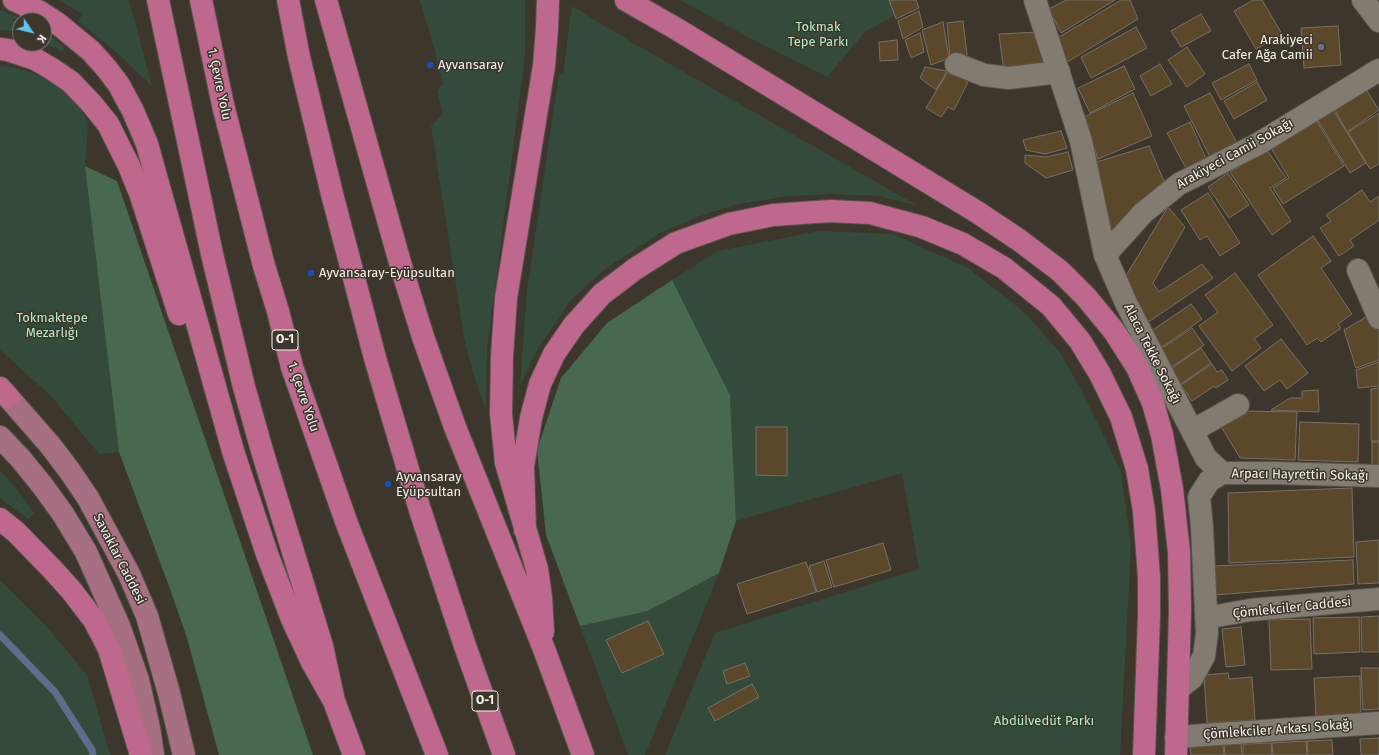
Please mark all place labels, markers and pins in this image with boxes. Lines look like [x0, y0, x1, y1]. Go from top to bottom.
place label: Arakiyeci Cafer Ağa Camii [1222, 32, 1313, 63]
marker: Arakiyeci Cafer Ağa Camii [1316, 42, 1326, 52]
place label: Ayvansaray [438, 57, 504, 73]
marker: Ayvansaray [425, 60, 435, 70]
place label: Ayvansaray-Eyüpsultan [319, 265, 455, 281]
marker: Ayvansaray-Eyüpsultan [306, 268, 316, 278]
place label: Ayvansaray Eyüpsultan [396, 469, 462, 500]
marker: Ayvansaray Eyüpsultan [383, 479, 393, 489]

